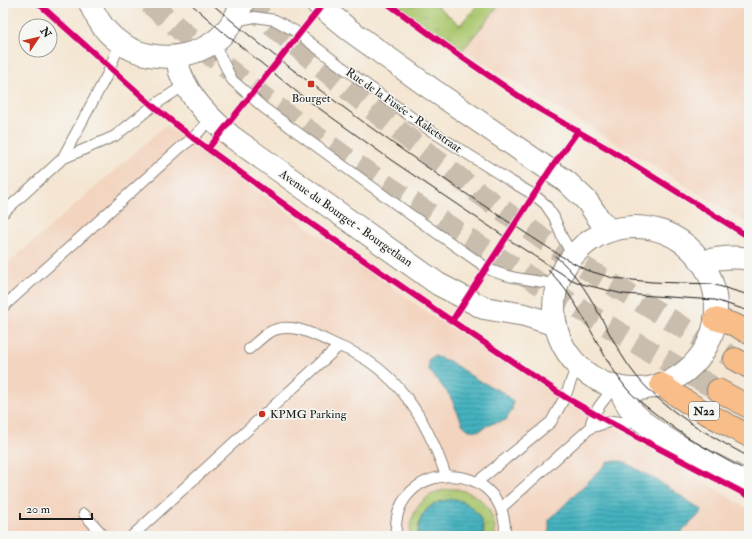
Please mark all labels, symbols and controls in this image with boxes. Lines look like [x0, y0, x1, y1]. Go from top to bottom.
north arrow [18, 18, 58, 58]
text: N [37, 24, 55, 41]
street label: Rue de la Fusée - Raketstraat [343, 65, 465, 156]
marker: Bourget [306, 79, 316, 89]
place label: Bourget [291, 91, 331, 106]
street label: Avenue du Bourget - Bourgetlaan [275, 166, 415, 270]
road number: N22 [689, 402, 719, 420]
place label: KPMG Parking [270, 407, 348, 422]
marker: KPMG Parking [257, 409, 267, 419]
scale bar [20, 495, 92, 521]
text: 20 m [26, 502, 51, 517]

